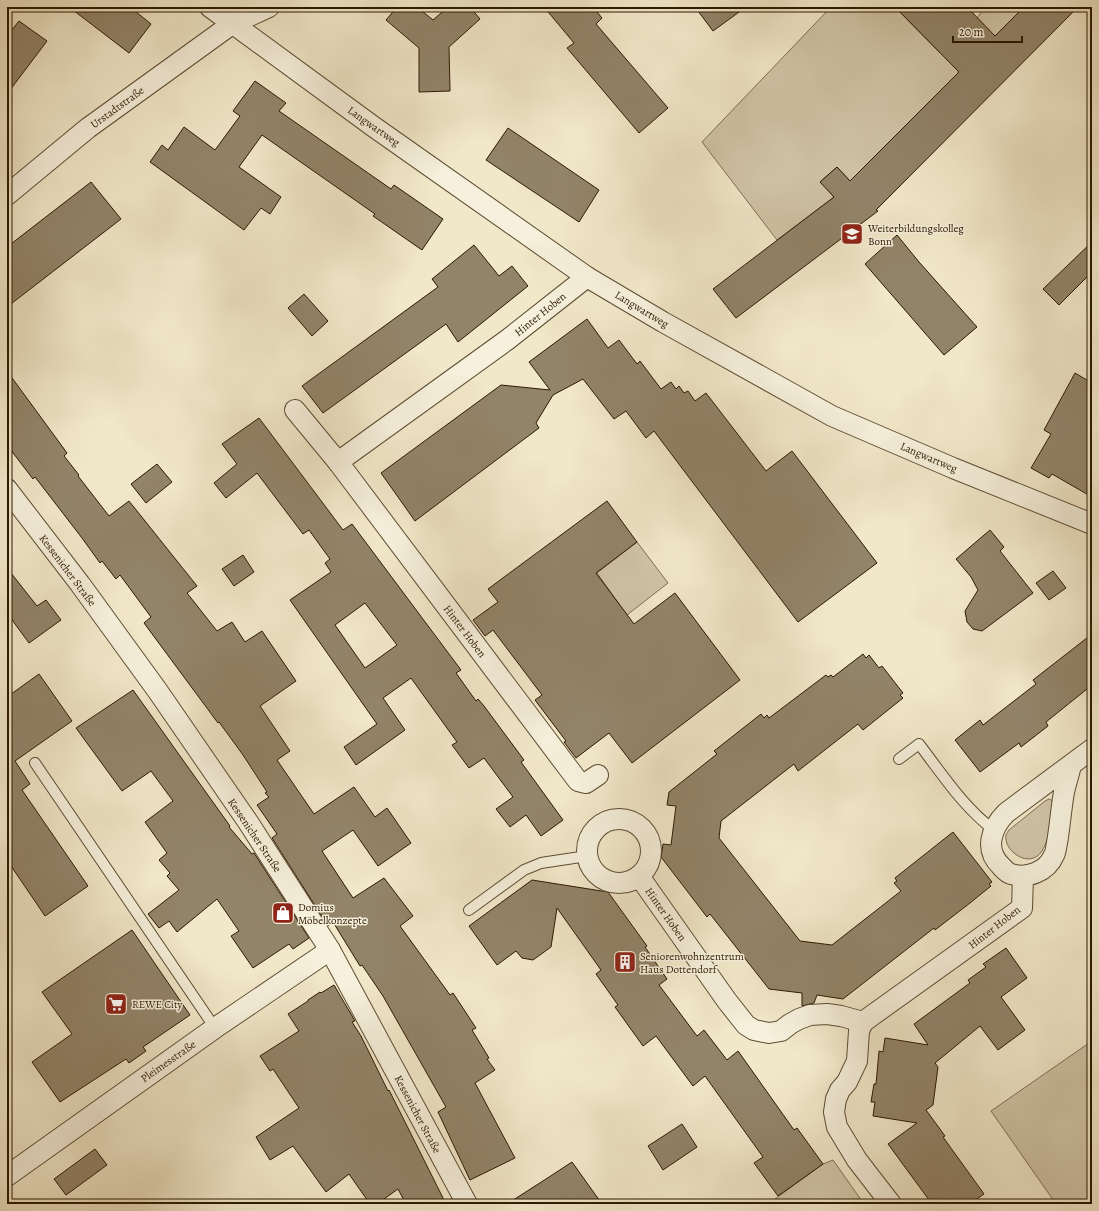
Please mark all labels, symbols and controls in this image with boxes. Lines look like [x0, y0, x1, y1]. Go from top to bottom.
scale bar [953, 18, 1022, 44]
text: 20 m [959, 24, 983, 40]
street label: Urstadtstraße [87, 83, 147, 132]
street label: Langwartweg [345, 103, 403, 150]
school or university icon: Weiterbildungskolleg Bonn [839, 221, 865, 247]
place label: Weiterbildungskolleg Bonn [867, 221, 964, 249]
street label: Langwartweg [612, 287, 672, 332]
street label: Hinter Hoben [511, 289, 569, 340]
street label: Langwartweg [898, 439, 960, 476]
street label: Kessenicher Straße [36, 531, 100, 609]
street label: Hinter Hoben [440, 602, 489, 661]
street label: Kessenicher Straße [224, 795, 285, 875]
street label: Hinter Hoben [642, 884, 690, 944]
shop icon: Domius Möbelkonzepte [270, 900, 296, 926]
place label: Domius Möbelkonzepte [298, 900, 367, 928]
street label: Hinter Hoben [965, 902, 1023, 953]
building icon: Seniorenwohnzentrum Haus Dottendorf [612, 949, 638, 975]
place label: Seniorenwohnzentrum Haus Dottendorf [640, 949, 744, 977]
supermarket icon: REWE City [103, 991, 129, 1017]
place label: REWE City [132, 997, 183, 1012]
street label: Pleimesstraße [138, 1037, 199, 1086]
street label: Kessenicher Straße [391, 1073, 444, 1156]

